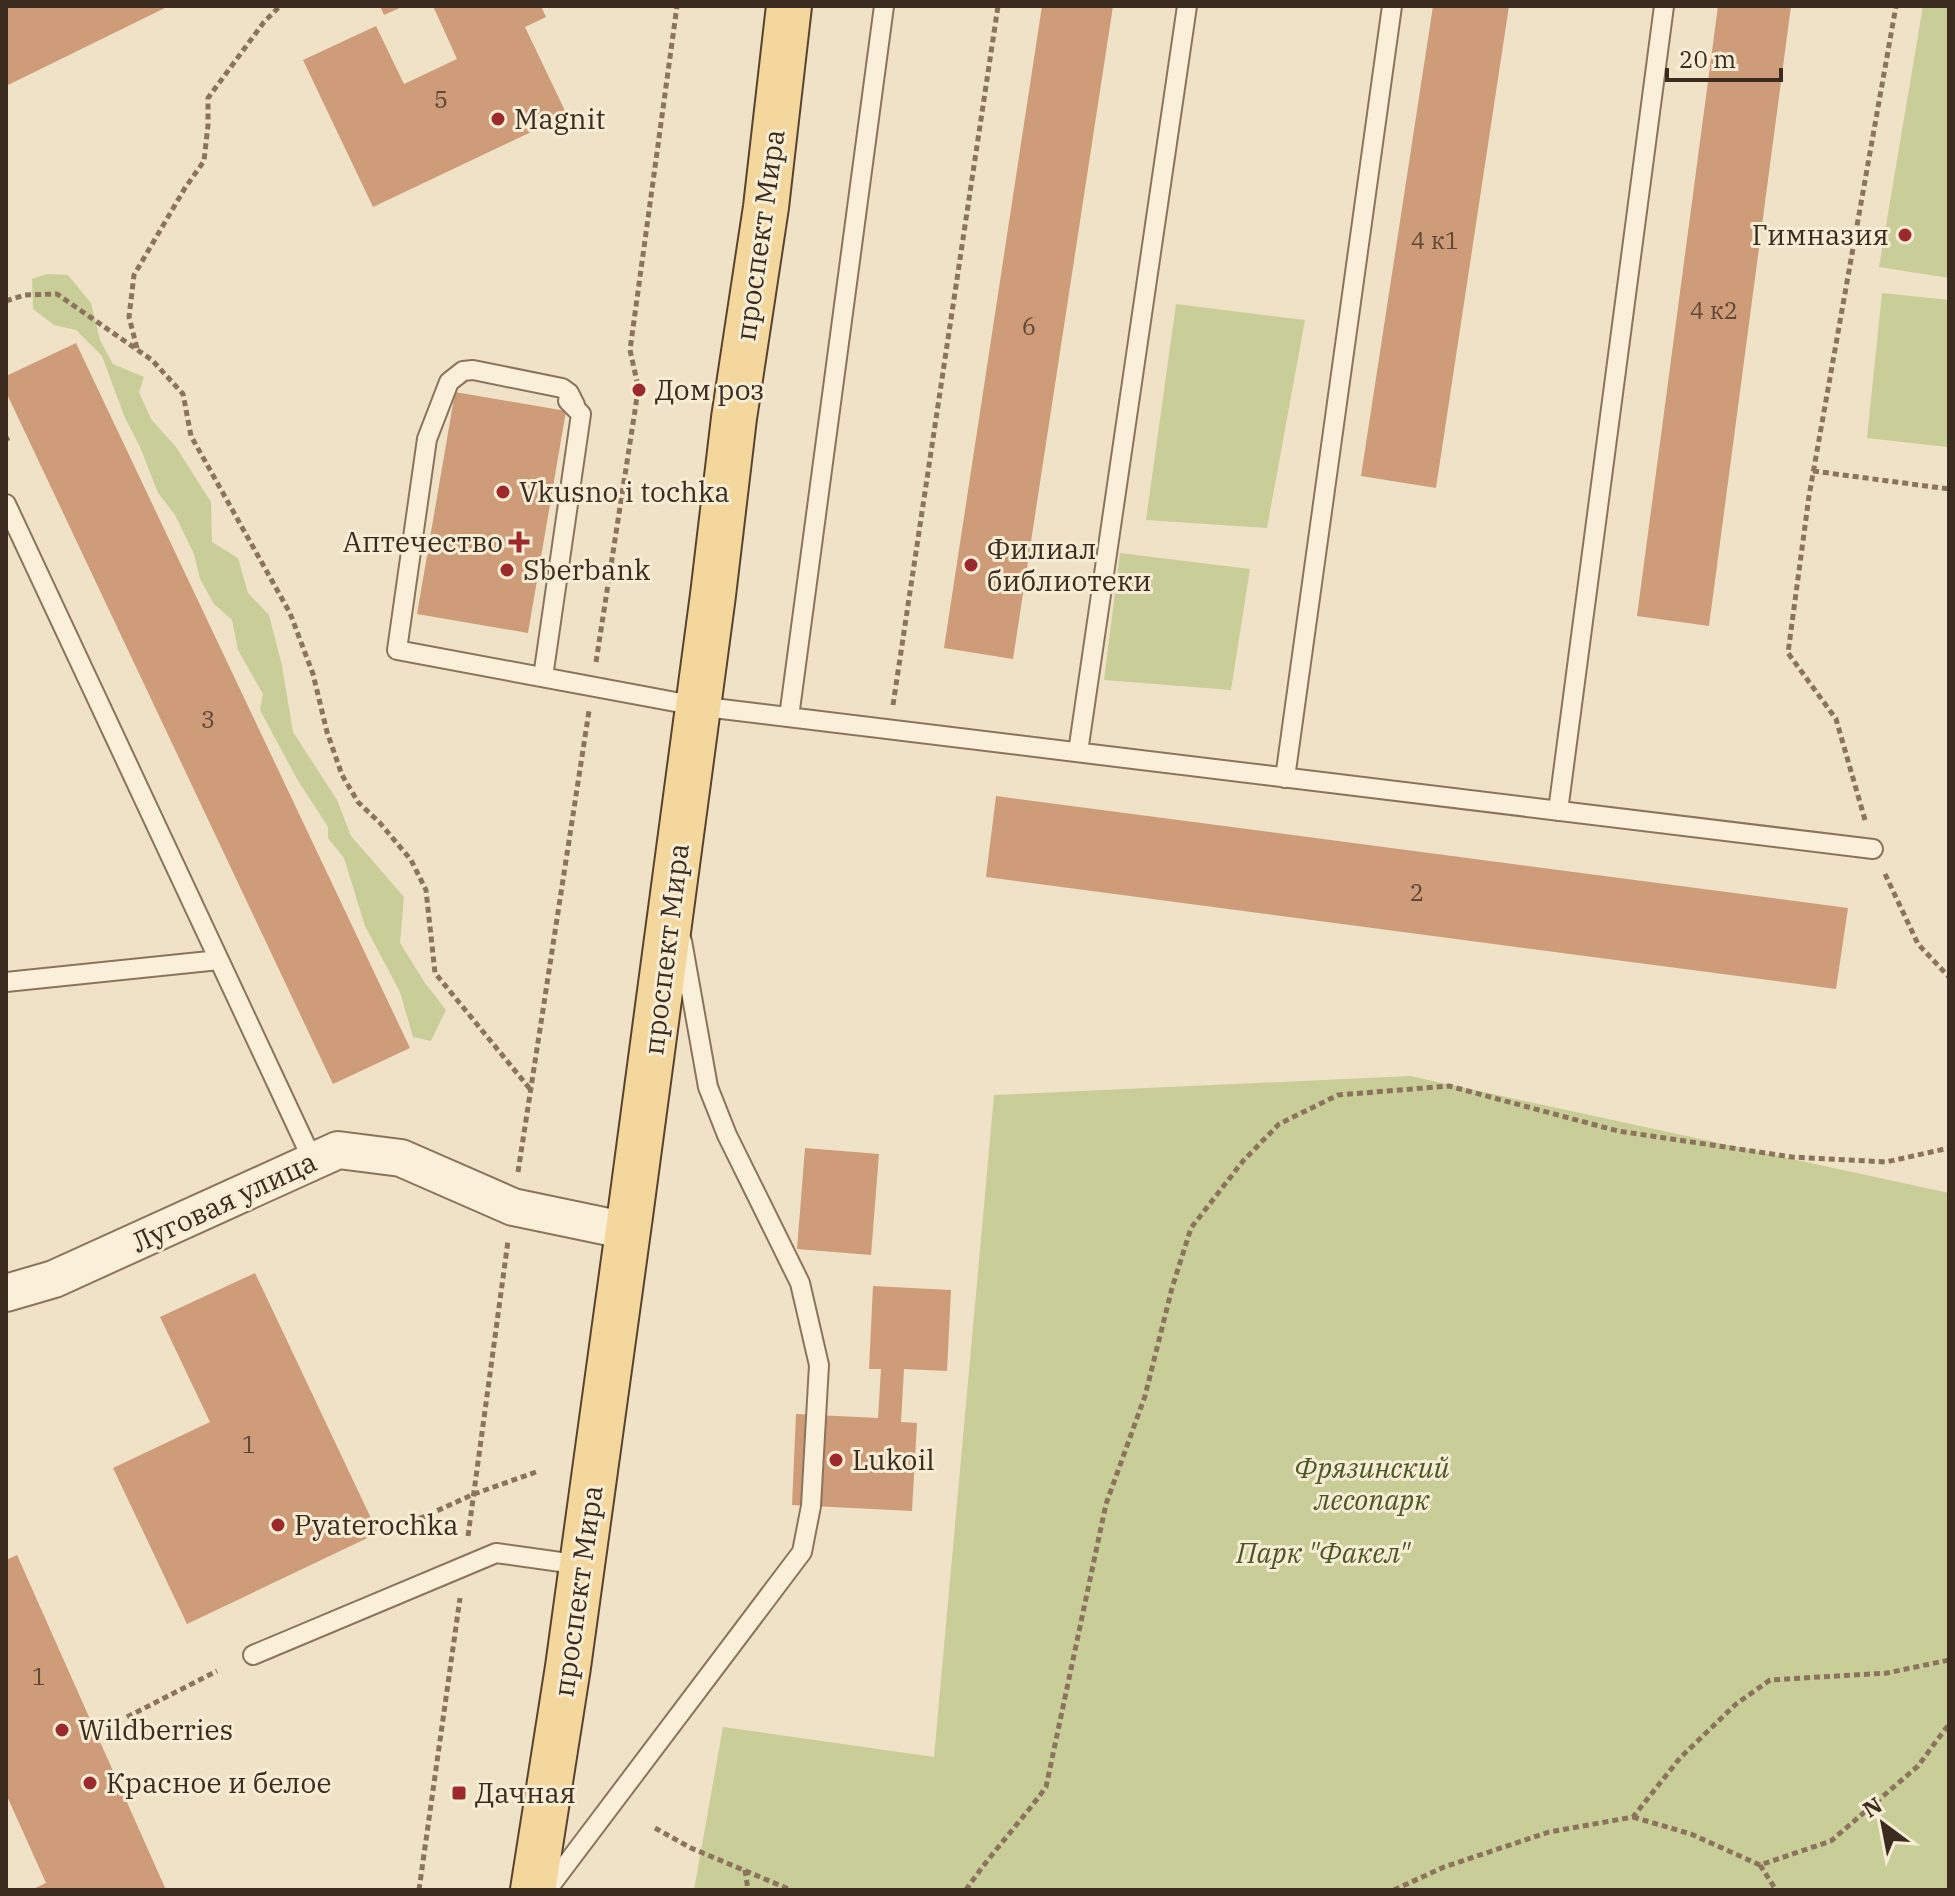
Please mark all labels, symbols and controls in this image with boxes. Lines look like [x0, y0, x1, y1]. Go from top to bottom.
scale bar [1667, 32, 1781, 82]
text: 20 m [1679, 43, 1736, 75]
house number: 5 [434, 83, 448, 115]
place label: Magnit [514, 100, 606, 137]
marker: Magnit [489, 110, 507, 128]
street label: проспект Мира [726, 127, 793, 343]
place label: Гимназия [1752, 216, 1889, 253]
house number: 4 к1 [1411, 224, 1459, 256]
marker: Гимназия [1896, 226, 1914, 244]
house number: 4 к2 [1690, 294, 1738, 326]
house number: 6 [1022, 310, 1036, 342]
place label: Дом роз [655, 371, 764, 408]
marker: Дом роз [630, 381, 648, 399]
place label: Vkusno i tochka [519, 473, 730, 510]
marker: Vkusno i tochka [494, 483, 512, 501]
place label: Аптечество [343, 523, 503, 560]
place label: Филиал библиотеки [987, 530, 1152, 599]
marker: Аптечество [510, 533, 528, 551]
place label: Sberbank [523, 551, 651, 588]
marker: Филиал библиотеки [962, 556, 980, 574]
marker: Sberbank [498, 561, 516, 579]
house number: 3 [201, 703, 215, 735]
street label: проспект Мира [634, 841, 697, 1057]
house number: 2 [1410, 876, 1424, 908]
street label: Луговая улица [125, 1142, 322, 1261]
house number: 1 [242, 1428, 256, 1460]
place label: Lukoil [852, 1441, 935, 1478]
park label: Фрязинский лесопарк [1295, 1449, 1450, 1518]
marker: Lukoil [827, 1451, 845, 1469]
street label: проспект Мира [544, 1483, 611, 1699]
place label: Pyaterochka [294, 1506, 458, 1543]
marker: Pyaterochka [269, 1516, 287, 1534]
park label: Парк "Факел" [1235, 1534, 1412, 1571]
house number: 1 [32, 1660, 46, 1692]
place label: Wildberries [78, 1711, 233, 1748]
marker: Wildberries [53, 1721, 71, 1739]
place label: Красное и белое [106, 1764, 332, 1801]
marker: Красное и белое [81, 1774, 99, 1792]
place label: Дачная [475, 1774, 576, 1811]
marker: Дачная [450, 1784, 468, 1802]
north arrow [1843, 1784, 1923, 1864]
text: N [1857, 1790, 1887, 1824]

